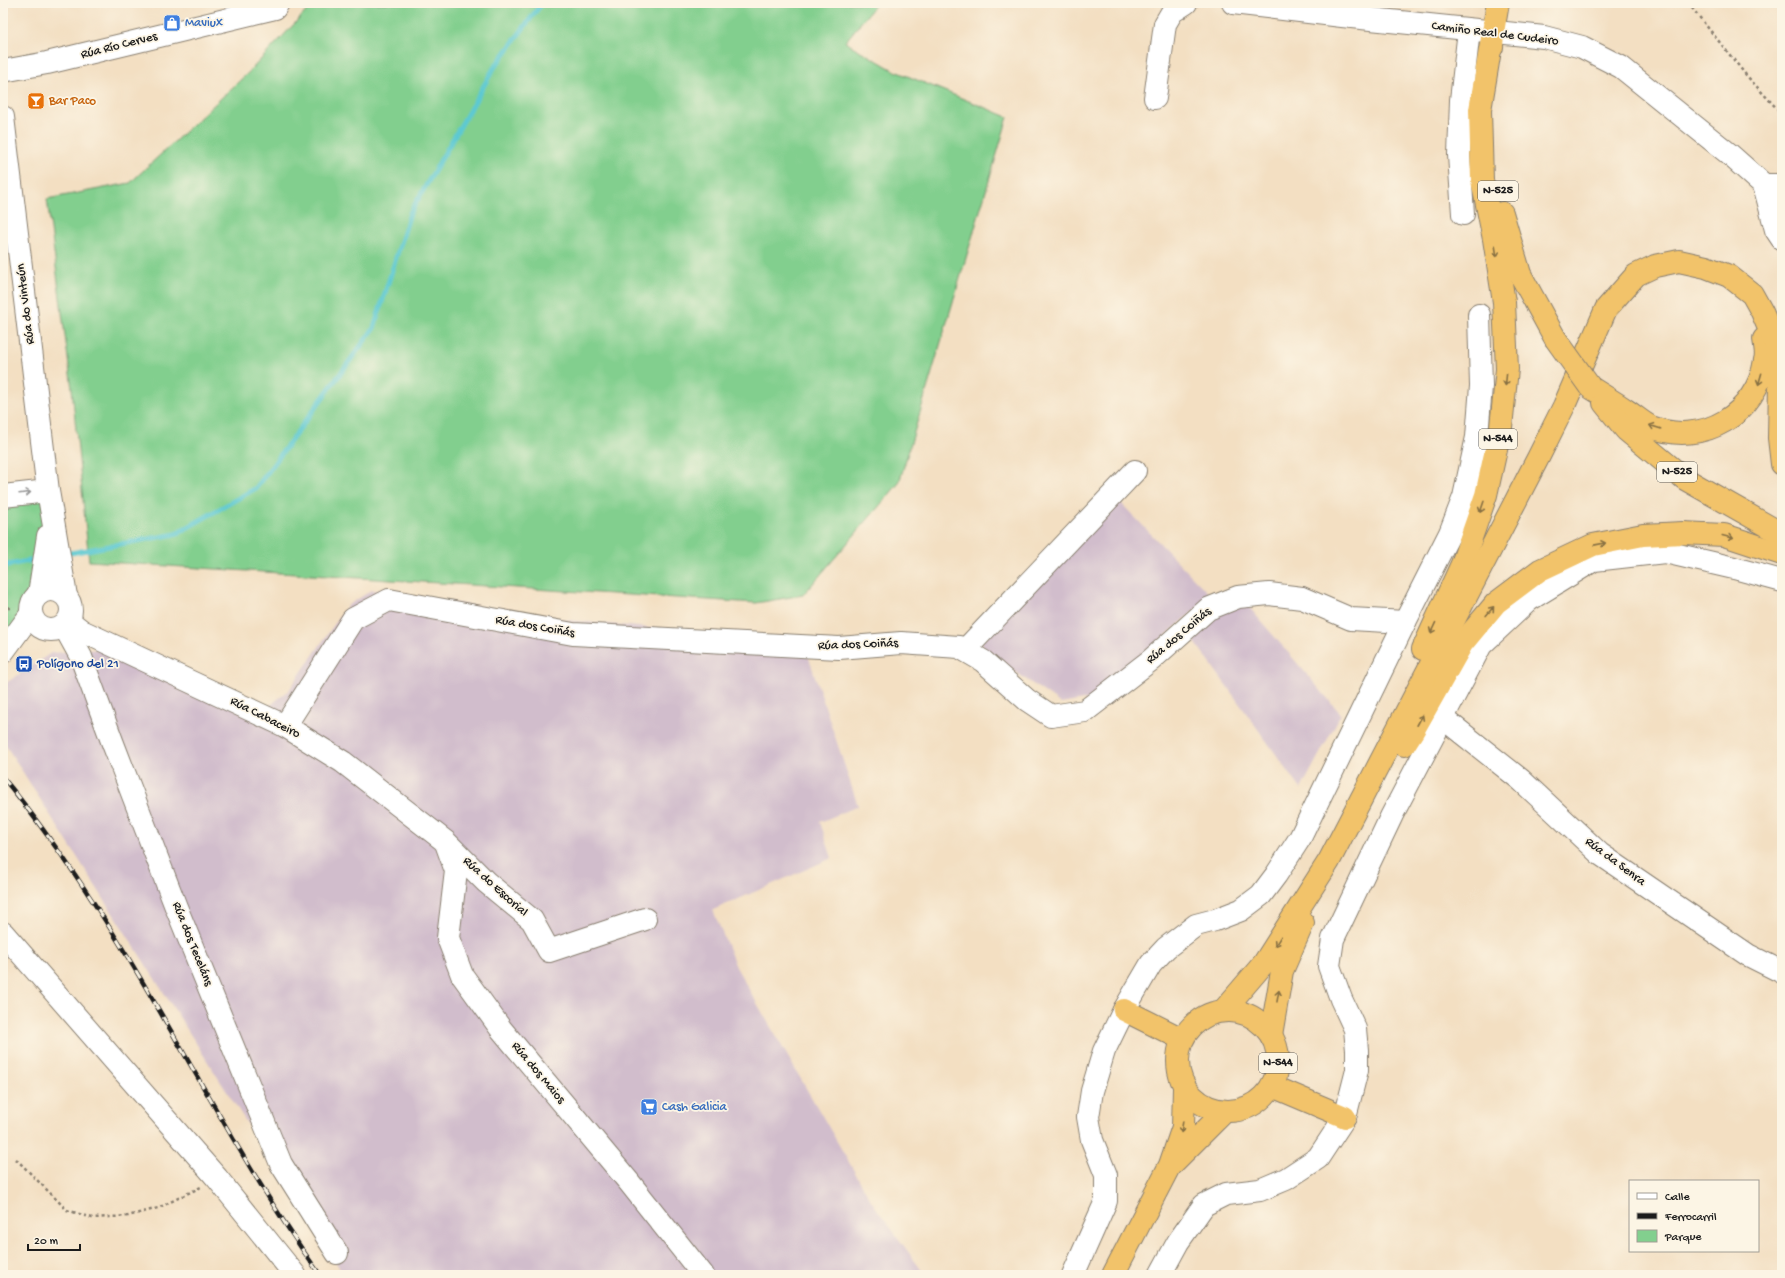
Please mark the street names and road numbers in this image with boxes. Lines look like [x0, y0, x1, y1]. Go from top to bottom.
street label: Camiño Real de Cudeiro [1431, 19, 1560, 49]
street label: Rúa Río Cerves [79, 29, 160, 63]
road number: N-525 [1478, 181, 1518, 201]
street label: Rúa do Vinteún [14, 262, 38, 345]
road number: N-544 [1479, 429, 1517, 449]
road number: N-525 [1657, 462, 1697, 482]
street label: Rúa dos Coiñás [1143, 604, 1215, 668]
street label: Rúa dos Coiñás [494, 613, 577, 642]
street label: Rúa dos Coiñás [818, 636, 900, 654]
street label: Rúa Cabaceiro [227, 694, 303, 742]
street label: Rúa da Senra [1582, 834, 1649, 890]
street label: Rúa do Escorial [459, 854, 531, 920]
street label: Rúa dos Teceláns [168, 900, 216, 989]
street label: Rúa dos Maios [508, 1039, 569, 1108]
road number: N-544 [1259, 1053, 1297, 1073]

